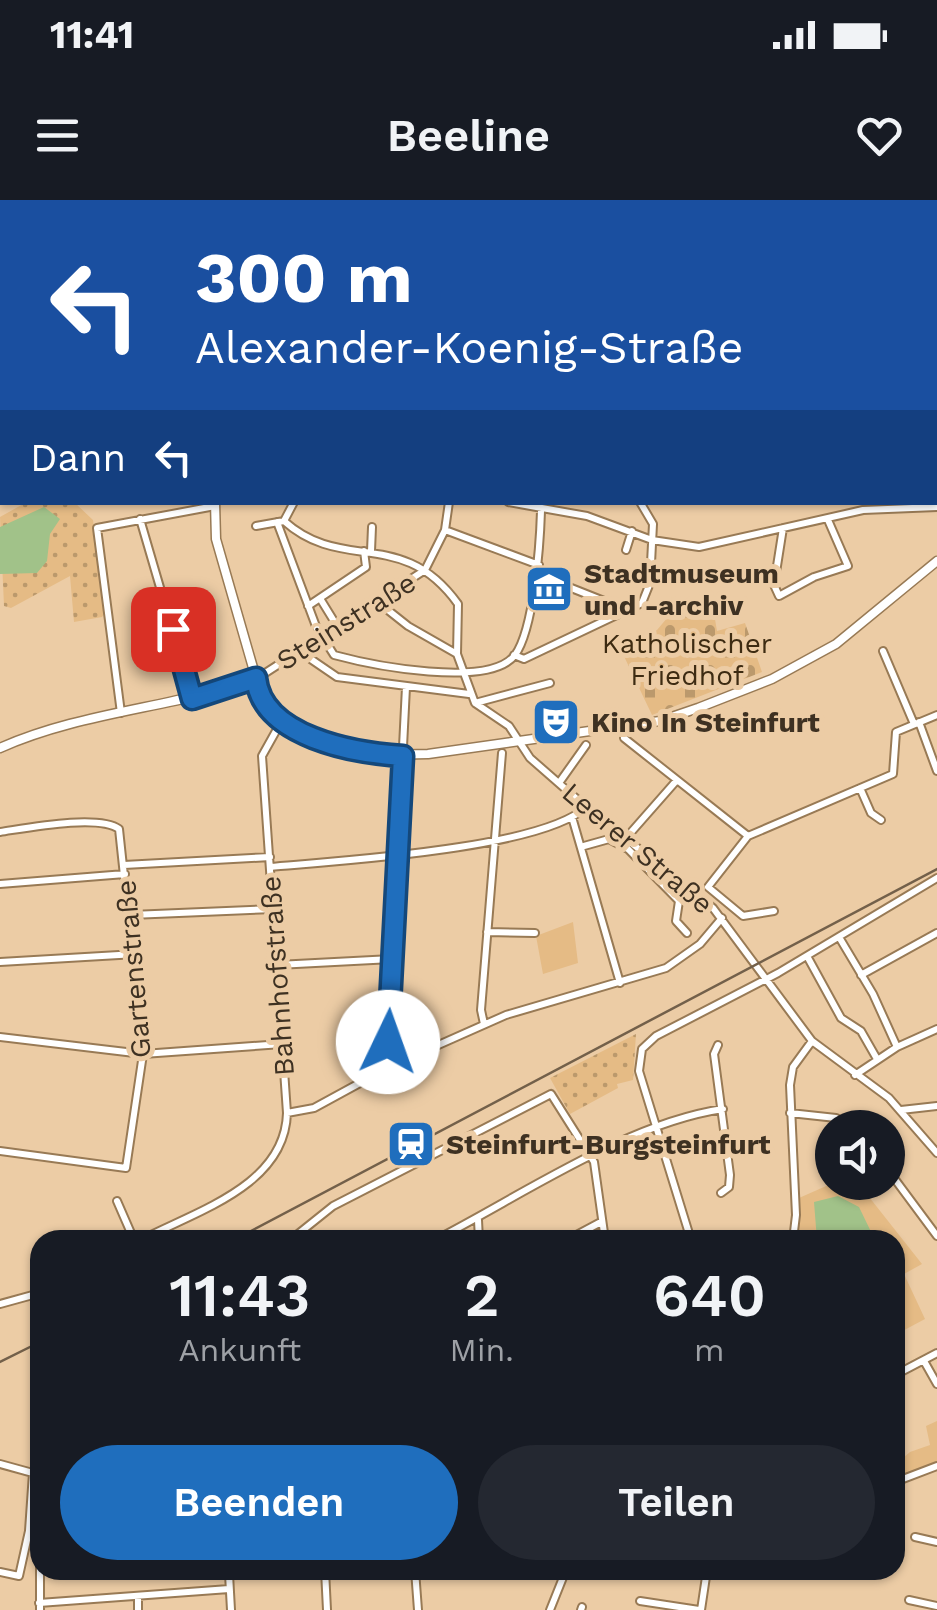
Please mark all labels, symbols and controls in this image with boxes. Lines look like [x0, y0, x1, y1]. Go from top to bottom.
text: 11:41 [50, 13, 134, 57]
icon: menu [30, 108, 85, 163]
icon: heart [852, 108, 907, 163]
text: Beeline [387, 109, 550, 162]
text: 300 m [195, 237, 413, 319]
icon: left [30, 240, 160, 370]
text: Alexander-Koenig-Straße [195, 321, 743, 374]
icon: left [146, 430, 201, 485]
text: Dann [30, 436, 126, 480]
place label: Stadtmuseum und -archiv [584, 557, 779, 622]
museum icon: Stadtmuseum und -archiv [523, 563, 575, 615]
street label: Steinstraße [271, 566, 422, 677]
pin [131, 587, 216, 672]
icon: arrive [146, 602, 201, 657]
park label: Katholischer Friedhof [602, 627, 772, 692]
theatre icon: Kino In Steinfurt [530, 696, 582, 748]
place label: Kino In Steinfurt [591, 706, 820, 739]
street label: Leerer Straße [556, 776, 720, 921]
street label: Bahnhofstraße [254, 875, 301, 1077]
street label: Gartenstraße [109, 878, 158, 1059]
position arrow [336, 990, 440, 1094]
map controls [815, 1110, 905, 1200]
button: sound [815, 1110, 905, 1200]
station icon: Steinfurt-Burgsteinfurt [385, 1118, 437, 1170]
place label: Steinfurt-Burgsteinfurt [446, 1128, 771, 1161]
text: 11:43 [169, 1260, 310, 1331]
text: 2 [464, 1260, 499, 1331]
text: 640 [653, 1260, 766, 1331]
text: Ankunft [178, 1331, 301, 1369]
text: Min. [450, 1331, 514, 1369]
text: m [694, 1331, 725, 1369]
button: Beenden [60, 1445, 458, 1560]
button: Teilen [478, 1445, 875, 1560]

